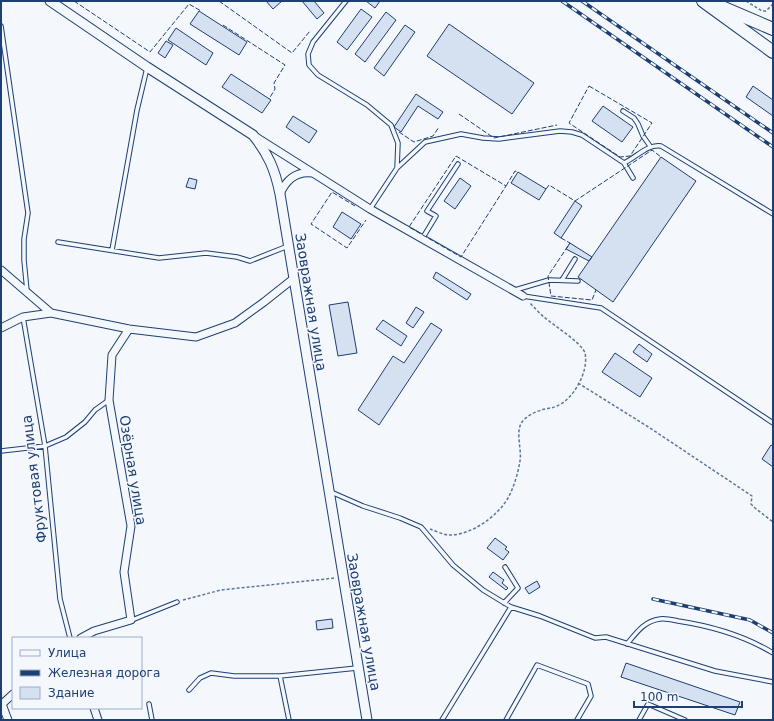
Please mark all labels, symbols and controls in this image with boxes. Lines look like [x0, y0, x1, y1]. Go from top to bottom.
street label: Заовражная улица [292, 232, 330, 372]
street label: Фруктовая улица [18, 414, 50, 544]
street label: Озёрная улица [116, 414, 150, 526]
street label: Заовражная улица [344, 552, 384, 692]
legend [12, 637, 142, 709]
text: Улица [48, 646, 86, 660]
text: Железная дорога [48, 666, 160, 680]
scale bar [634, 683, 742, 709]
text: Здание [48, 686, 94, 700]
text: 100 m [640, 690, 678, 704]

